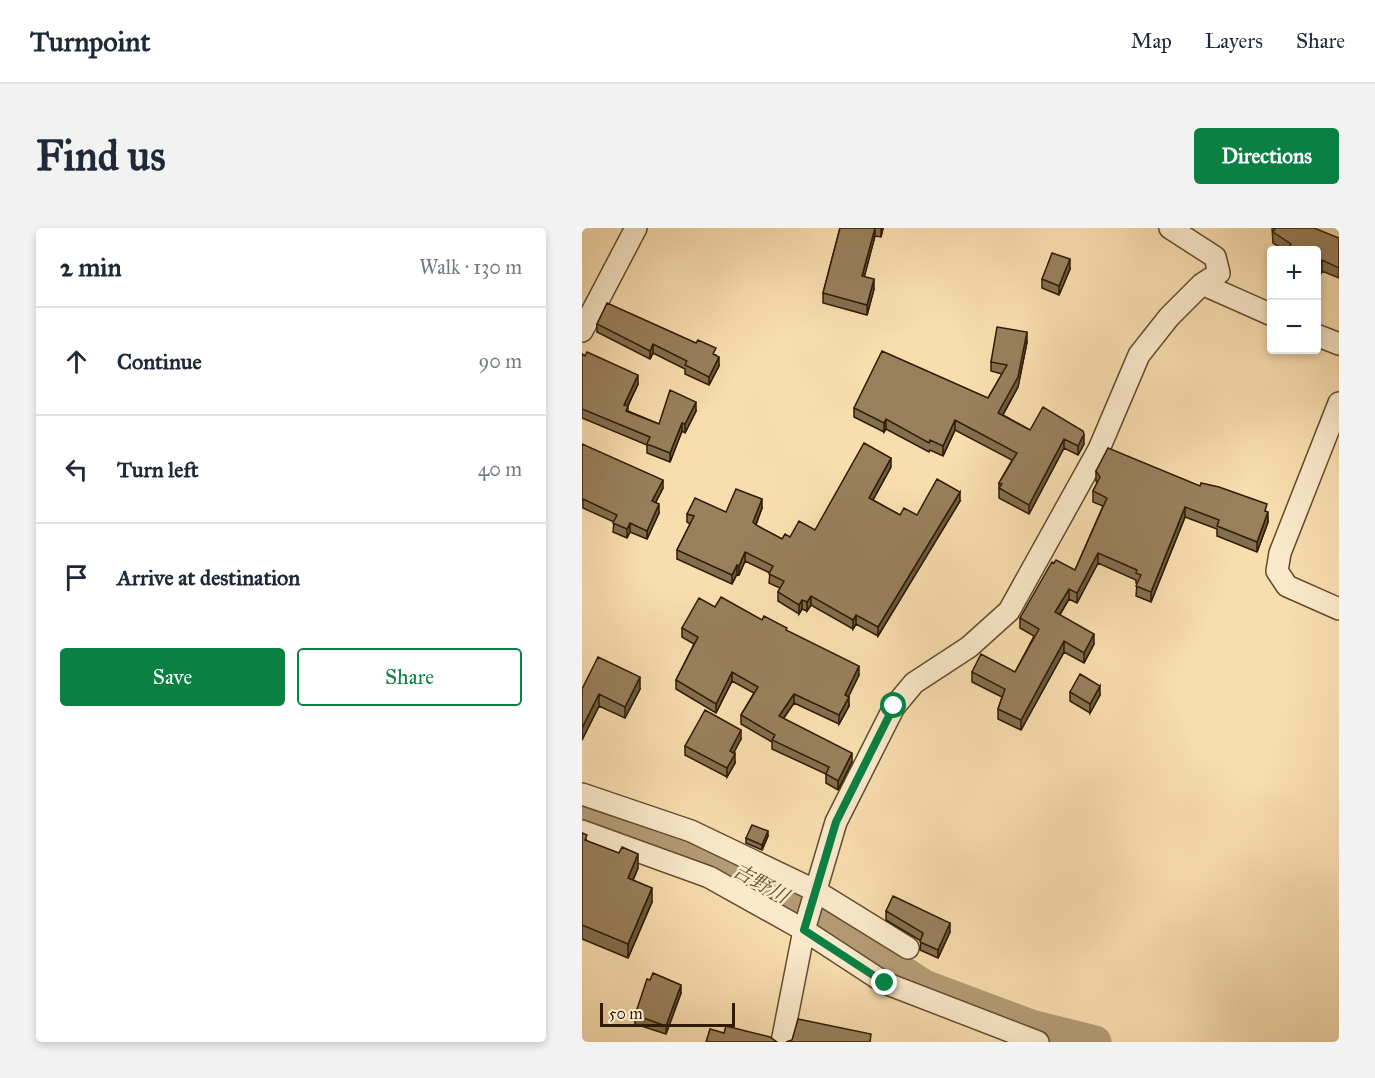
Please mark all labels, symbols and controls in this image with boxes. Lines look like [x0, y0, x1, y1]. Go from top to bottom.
text: Turnpoint [30, 24, 150, 59]
text: Map [1131, 28, 1172, 54]
text: Layers [1205, 28, 1263, 54]
text: Share [1296, 28, 1345, 54]
button: Directions [1194, 128, 1339, 184]
text: Find us [36, 130, 166, 182]
map controls [1267, 246, 1321, 354]
button: + [1267, 246, 1321, 300]
text: 2 min [60, 251, 121, 283]
text: Walk · 130 m [419, 255, 522, 279]
button: − [1267, 300, 1321, 354]
icon: ahead [60, 345, 93, 378]
text: Continue [117, 348, 202, 375]
text: 90 m [479, 349, 522, 373]
icon: left [60, 453, 93, 486]
text: Turn left [117, 456, 199, 483]
text: 40 m [478, 457, 522, 481]
icon: arrive [60, 561, 93, 594]
text: Arrive at destination [117, 564, 300, 591]
button: Save [60, 648, 285, 706]
button: Share [297, 648, 522, 706]
route start [880, 692, 906, 718]
water label: 吉野川 [729, 858, 795, 909]
route end [871, 969, 897, 995]
scale bar [600, 1000, 735, 1028]
text: 50 m [609, 1004, 643, 1023]

